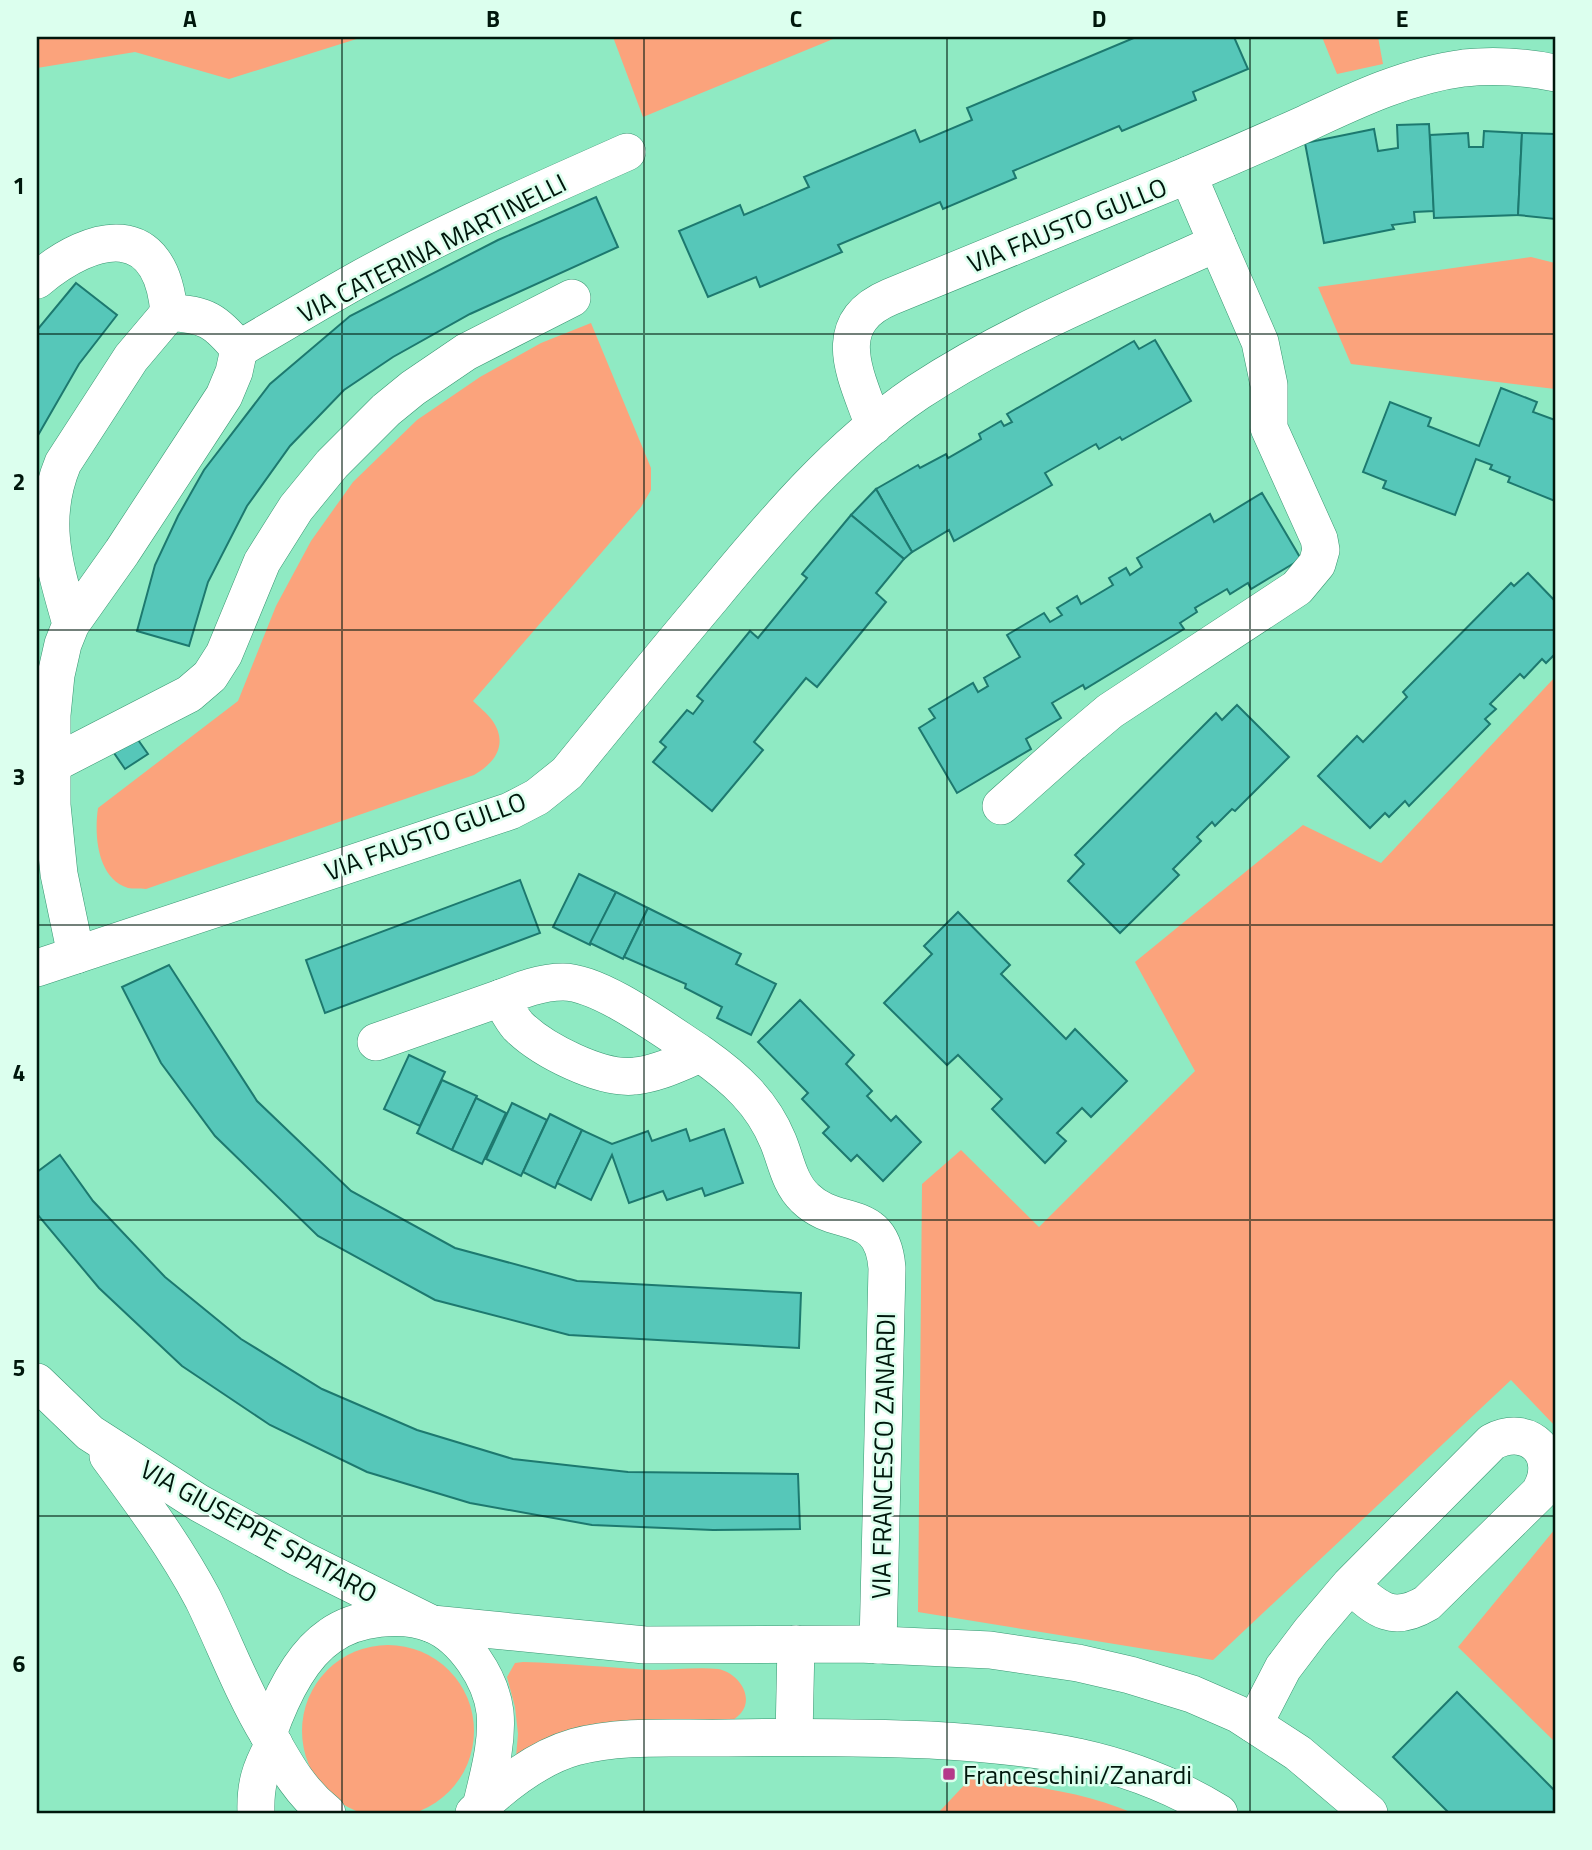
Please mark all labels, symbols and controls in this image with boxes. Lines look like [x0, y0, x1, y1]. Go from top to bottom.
text: A [183, 1, 197, 36]
text: B [486, 1, 500, 36]
text: C [790, 1, 802, 36]
text: D [1092, 1, 1106, 36]
text: E [1396, 1, 1408, 36]
street label: VIA CATERINA MARTINELLI [291, 163, 573, 333]
street label: VIA FAUSTO GULLO [961, 167, 1173, 283]
text: 1 [13, 168, 25, 203]
text: 2 [13, 464, 25, 499]
text: 3 [13, 759, 25, 794]
street label: VIA FAUSTO GULLO [319, 781, 531, 891]
text: 4 [13, 1055, 25, 1090]
street label: VIA FRANCESCO ZANARDI [861, 1313, 905, 1599]
text: 5 [13, 1350, 25, 1385]
street label: VIA GIUSEPPE SPATARO [133, 1450, 385, 1612]
text: 6 [13, 1646, 26, 1681]
place label: Franceschini/Zanardi [963, 1755, 1192, 1794]
marker: Franceschini/Zanardi [941, 1766, 957, 1782]

